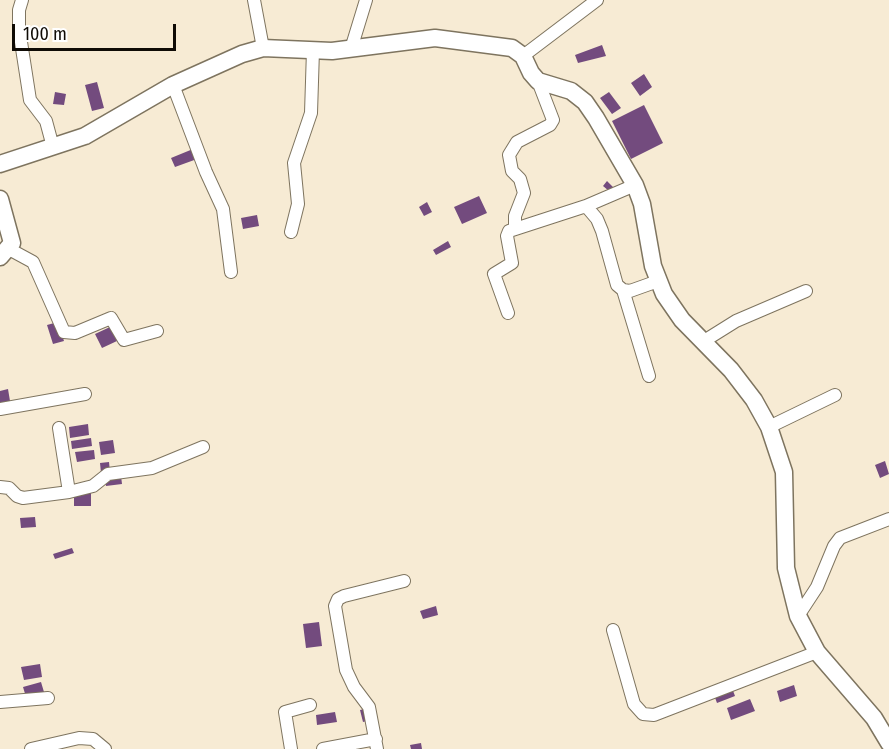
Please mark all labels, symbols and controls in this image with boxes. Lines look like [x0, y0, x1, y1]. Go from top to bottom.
scale bar [15, 12, 178, 50]
text: 100 m [23, 23, 67, 45]

